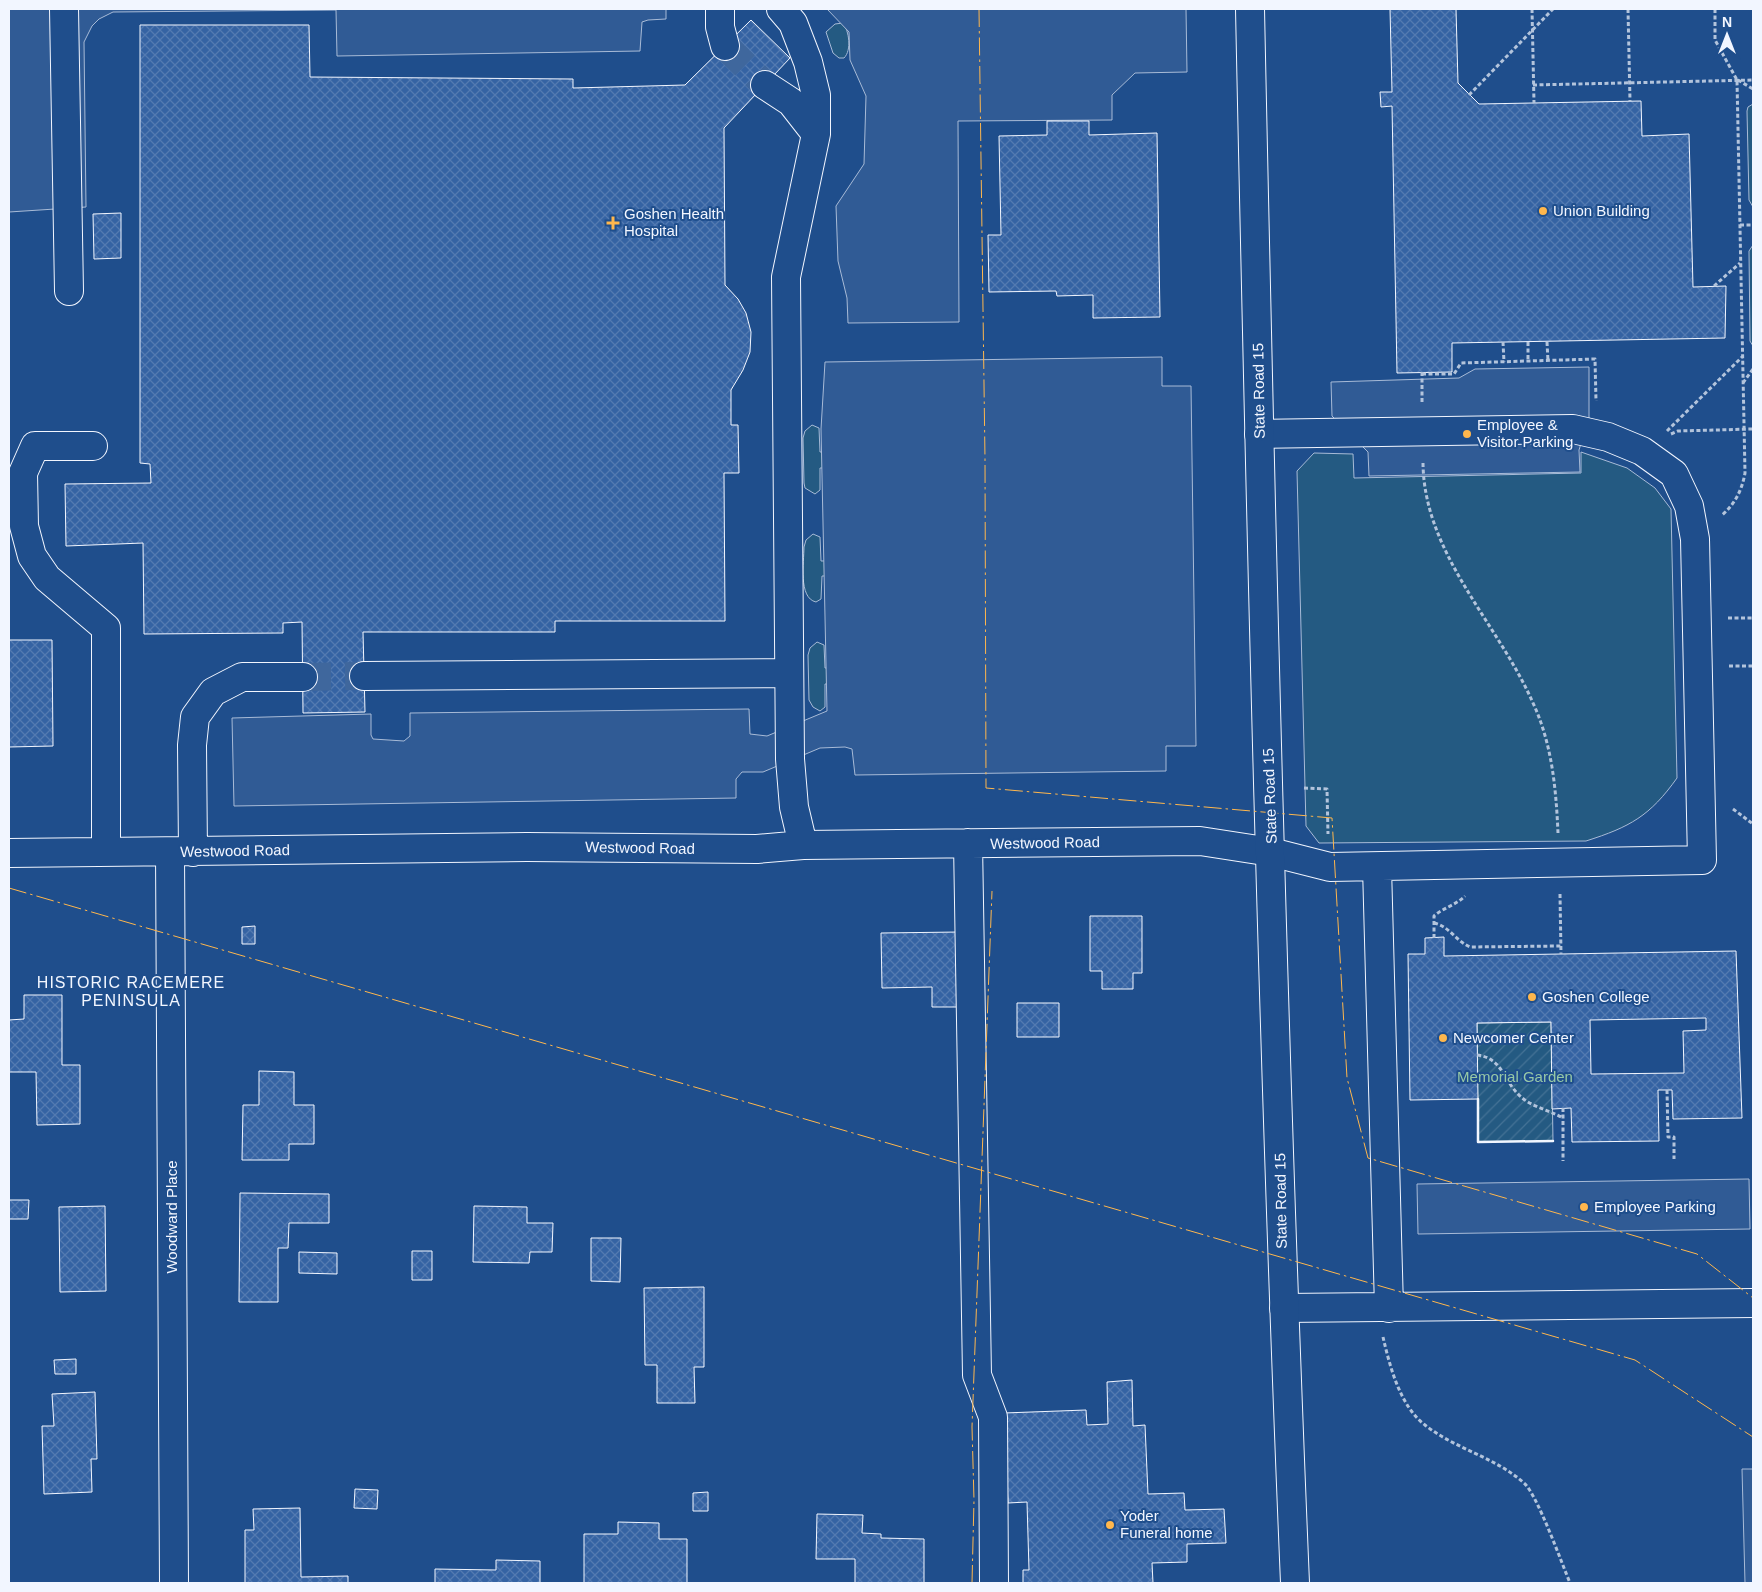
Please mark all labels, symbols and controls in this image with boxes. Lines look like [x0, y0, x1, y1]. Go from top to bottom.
north arrow [1702, 10, 1752, 60]
text: N [1722, 14, 1732, 30]
place label: Union Building [1553, 202, 1650, 219]
place label: Goshen Health Hospital [624, 205, 724, 239]
marker: Union Building [1537, 205, 1549, 217]
marker: Goshen Health Hospital [606, 216, 620, 230]
street label: State Road 15 [1249, 343, 1268, 439]
place label: Employee & Visitor Parking [1477, 416, 1573, 450]
marker: Employee & Visitor Parking [1461, 428, 1473, 440]
street label: State Road 15 [1259, 748, 1280, 844]
street label: Westwood Road [990, 833, 1100, 852]
street label: Westwood Road [585, 838, 695, 857]
street label: Westwood Road [180, 841, 290, 860]
district label: HISTORIC RACEMERE PENINSULA [37, 974, 225, 1009]
place label: Goshen College [1542, 988, 1650, 1005]
marker: Goshen College [1526, 991, 1538, 1003]
place label: Newcomer Center [1453, 1029, 1574, 1046]
marker: Newcomer Center [1437, 1032, 1449, 1044]
park label: Memorial Garden [1457, 1068, 1573, 1085]
street label: State Road 15 [1271, 1153, 1290, 1249]
street label: Woodward Place [163, 1160, 180, 1274]
place label: Employee Parking [1594, 1198, 1716, 1215]
marker: Employee Parking [1578, 1201, 1590, 1213]
place label: Yoder Funeral home [1120, 1507, 1213, 1541]
marker: Yoder Funeral home [1104, 1519, 1116, 1531]

